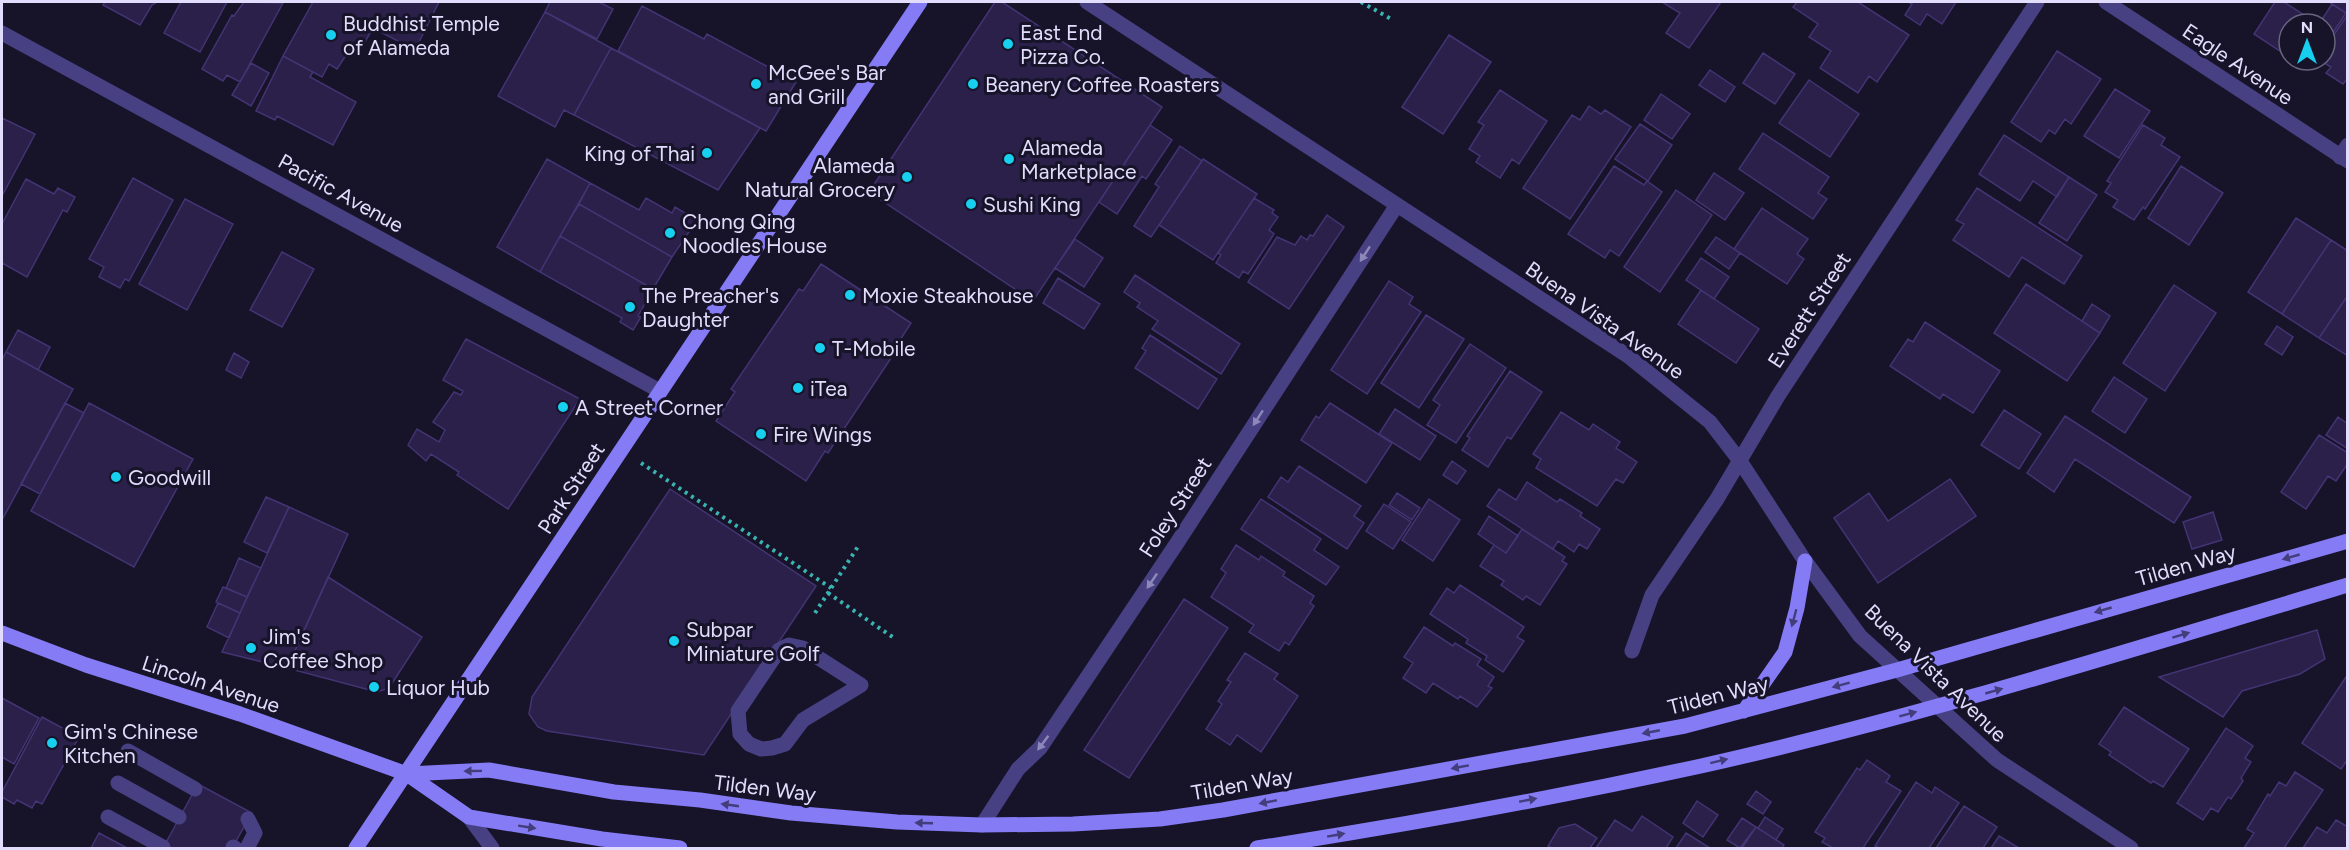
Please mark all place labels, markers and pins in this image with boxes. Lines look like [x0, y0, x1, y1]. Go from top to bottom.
place label: Buddhist Temple of Alameda [343, 11, 500, 60]
place label: East End Pizza Co. [1020, 20, 1105, 69]
marker: Buddhist Temple of Alameda [324, 28, 338, 42]
marker: East End Pizza Co. [1001, 37, 1015, 51]
place label: McGee's Bar and Grill [768, 60, 886, 109]
place label: Beanery Coffee Roasters [985, 72, 1219, 97]
marker: McGee's Bar and Grill [749, 77, 763, 91]
marker: Beanery Coffee Roasters [966, 77, 980, 91]
place label: Alameda Marketplace [1021, 135, 1137, 184]
place label: King of Thai [584, 141, 695, 166]
marker: King of Thai [700, 146, 714, 160]
marker: Alameda Marketplace [1002, 152, 1016, 166]
place label: Alameda Natural Grocery [745, 153, 895, 202]
marker: Alameda Natural Grocery [900, 170, 914, 184]
place label: Sushi King [983, 192, 1081, 217]
marker: Sushi King [964, 197, 978, 211]
place label: Chong Qing Noodles House [682, 209, 827, 258]
marker: Chong Qing Noodles House [663, 226, 677, 240]
place label: The Preacher's Daughter [642, 283, 779, 332]
place label: Moxie Steakhouse [862, 283, 1033, 308]
marker: Moxie Steakhouse [843, 288, 857, 302]
marker: The Preacher's Daughter [623, 300, 637, 314]
place label: T-Mobile [832, 336, 916, 361]
marker: T-Mobile [813, 341, 827, 355]
place label: iTea [810, 376, 847, 401]
marker: iTea [791, 381, 805, 395]
place label: A Street Corner [575, 395, 723, 420]
marker: A Street Corner [556, 400, 570, 414]
place label: Fire Wings [773, 422, 872, 447]
marker: Fire Wings [754, 427, 768, 441]
place label: Goodwill [128, 465, 211, 490]
marker: Goodwill [109, 470, 123, 484]
place label: Subpar Miniature Golf [686, 617, 820, 666]
place label: Jim's Coffee Shop [263, 624, 383, 673]
marker: Subpar Miniature Golf [667, 634, 681, 648]
marker: Jim's Coffee Shop [244, 641, 258, 655]
place label: Liquor Hub [386, 675, 490, 700]
marker: Liquor Hub [367, 680, 381, 694]
place label: Gim's Chinese Kitchen [64, 719, 198, 768]
marker: Gim's Chinese Kitchen [45, 736, 59, 750]

